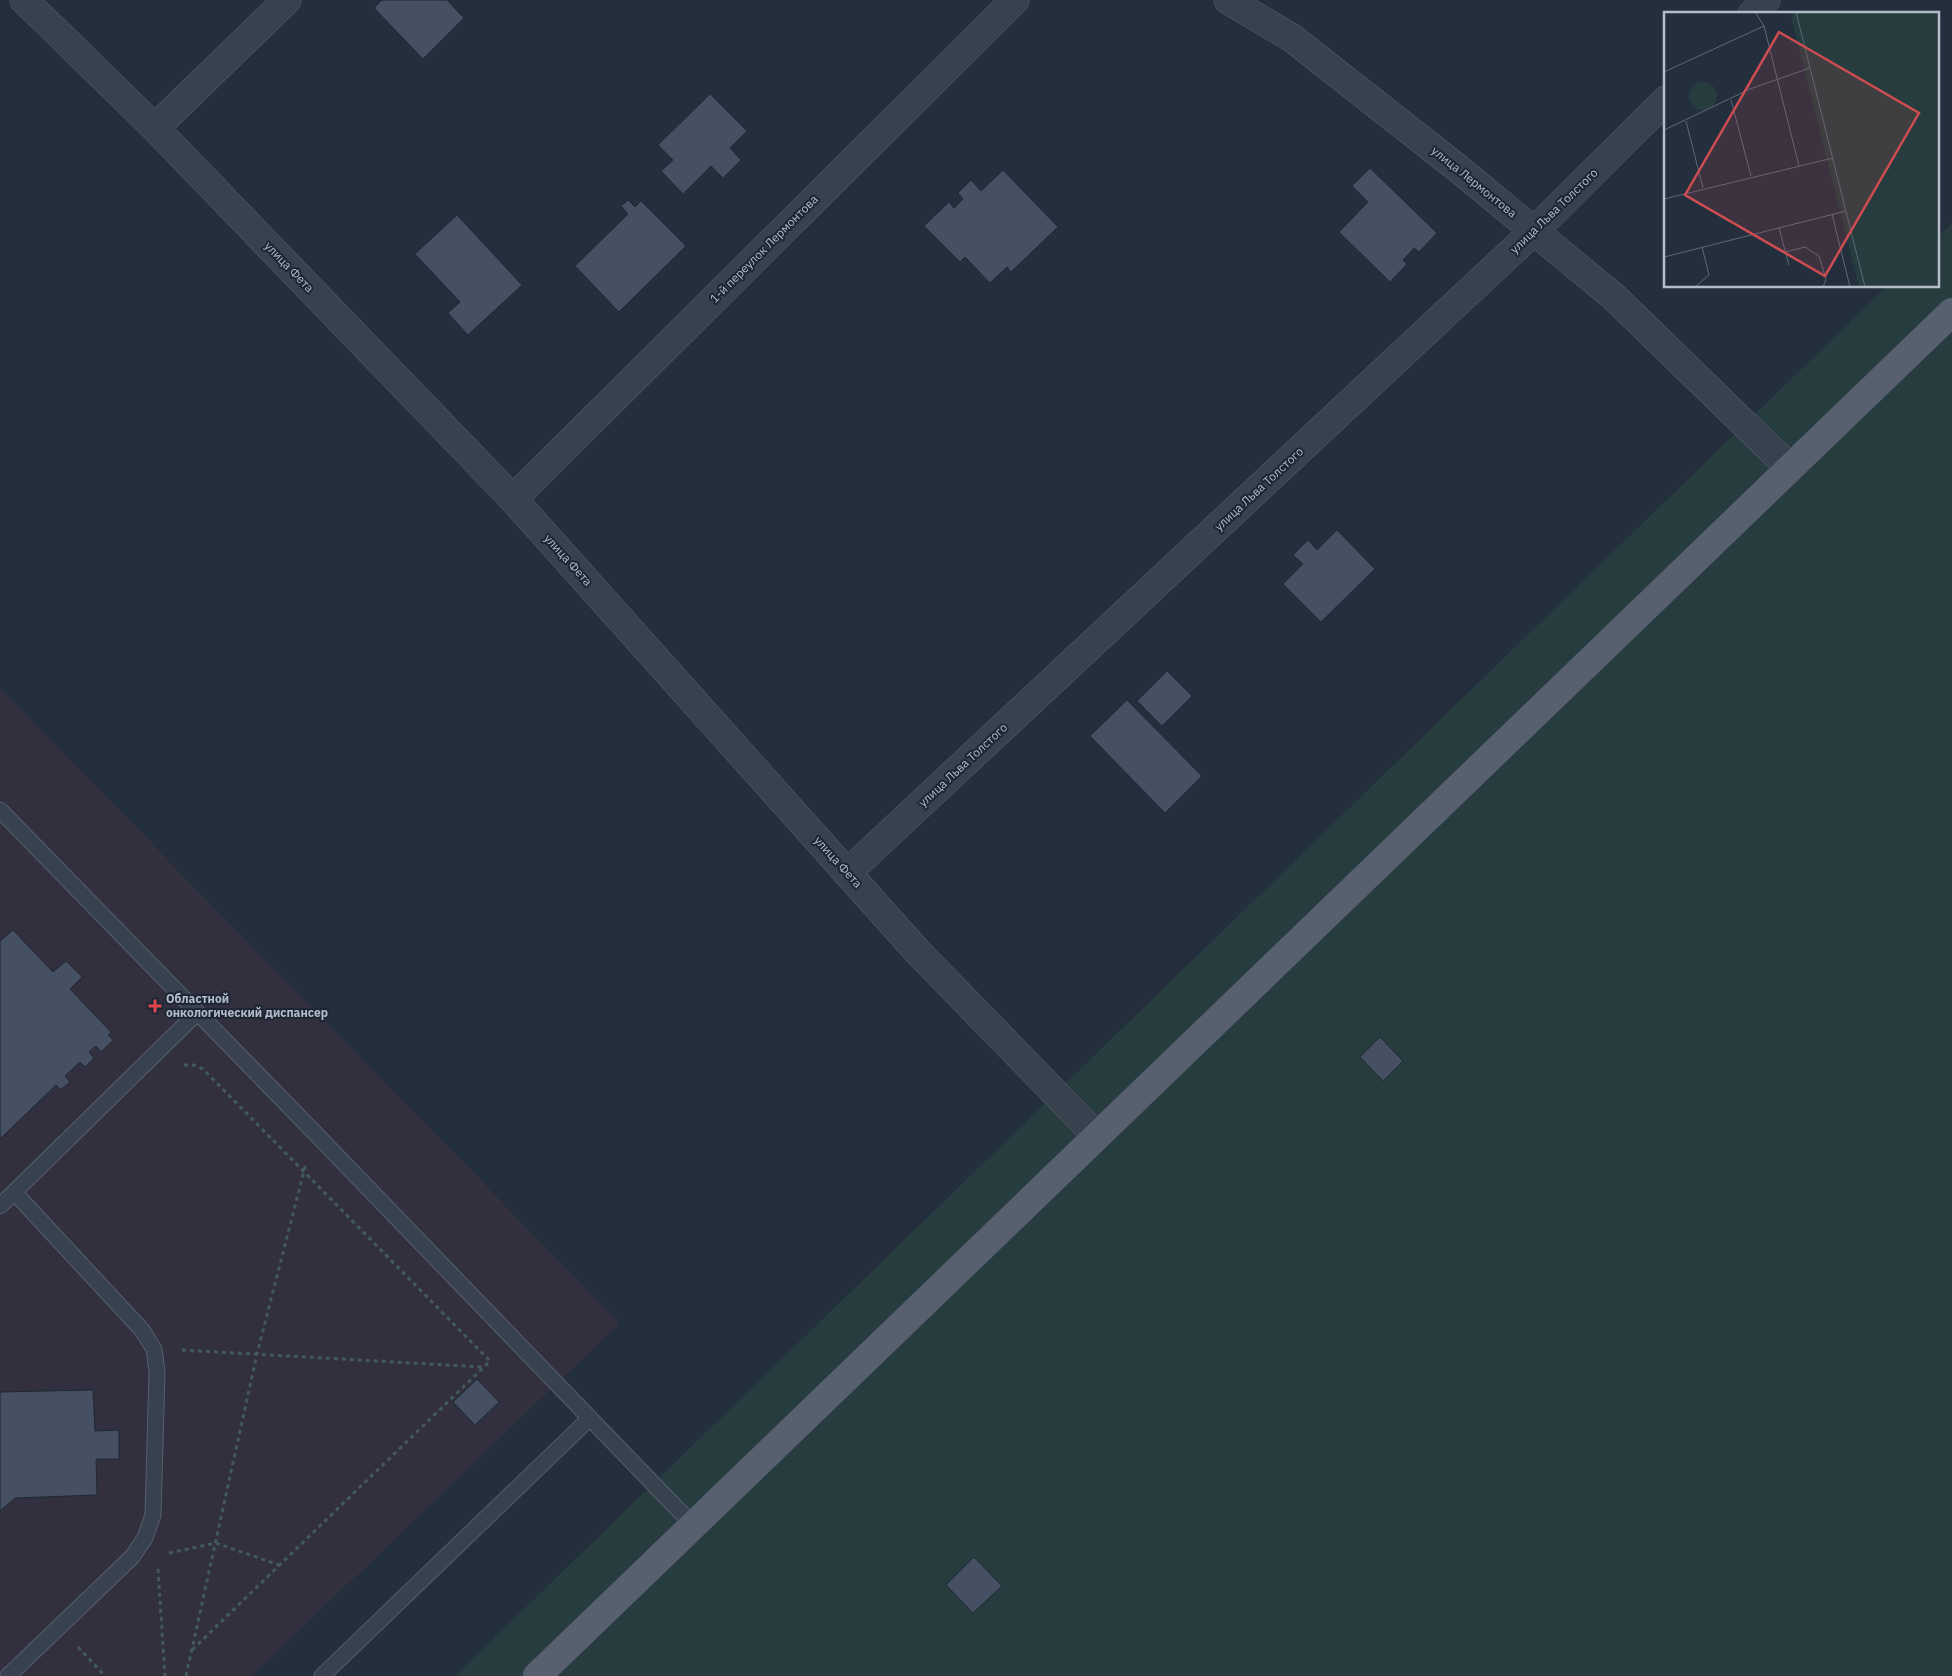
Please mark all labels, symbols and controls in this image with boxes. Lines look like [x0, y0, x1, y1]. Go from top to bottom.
inset map [1664, 12, 1940, 288]
street label: улица Лермонтова [1429, 143, 1520, 221]
street label: улица Льва Толстого [1507, 165, 1601, 256]
street label: 1-й переулок Лермонтова [706, 191, 821, 306]
street label: улица Фета [262, 238, 318, 295]
street label: улица Льва Толстого [1211, 443, 1306, 534]
street label: улица Фета [541, 531, 596, 589]
street label: улица Льва Толстого [915, 719, 1010, 810]
street label: улица Фета [811, 833, 866, 891]
place label: Областной онкологический диспансер [166, 991, 328, 1020]
marker: Областной онкологический диспансер [148, 999, 162, 1013]

